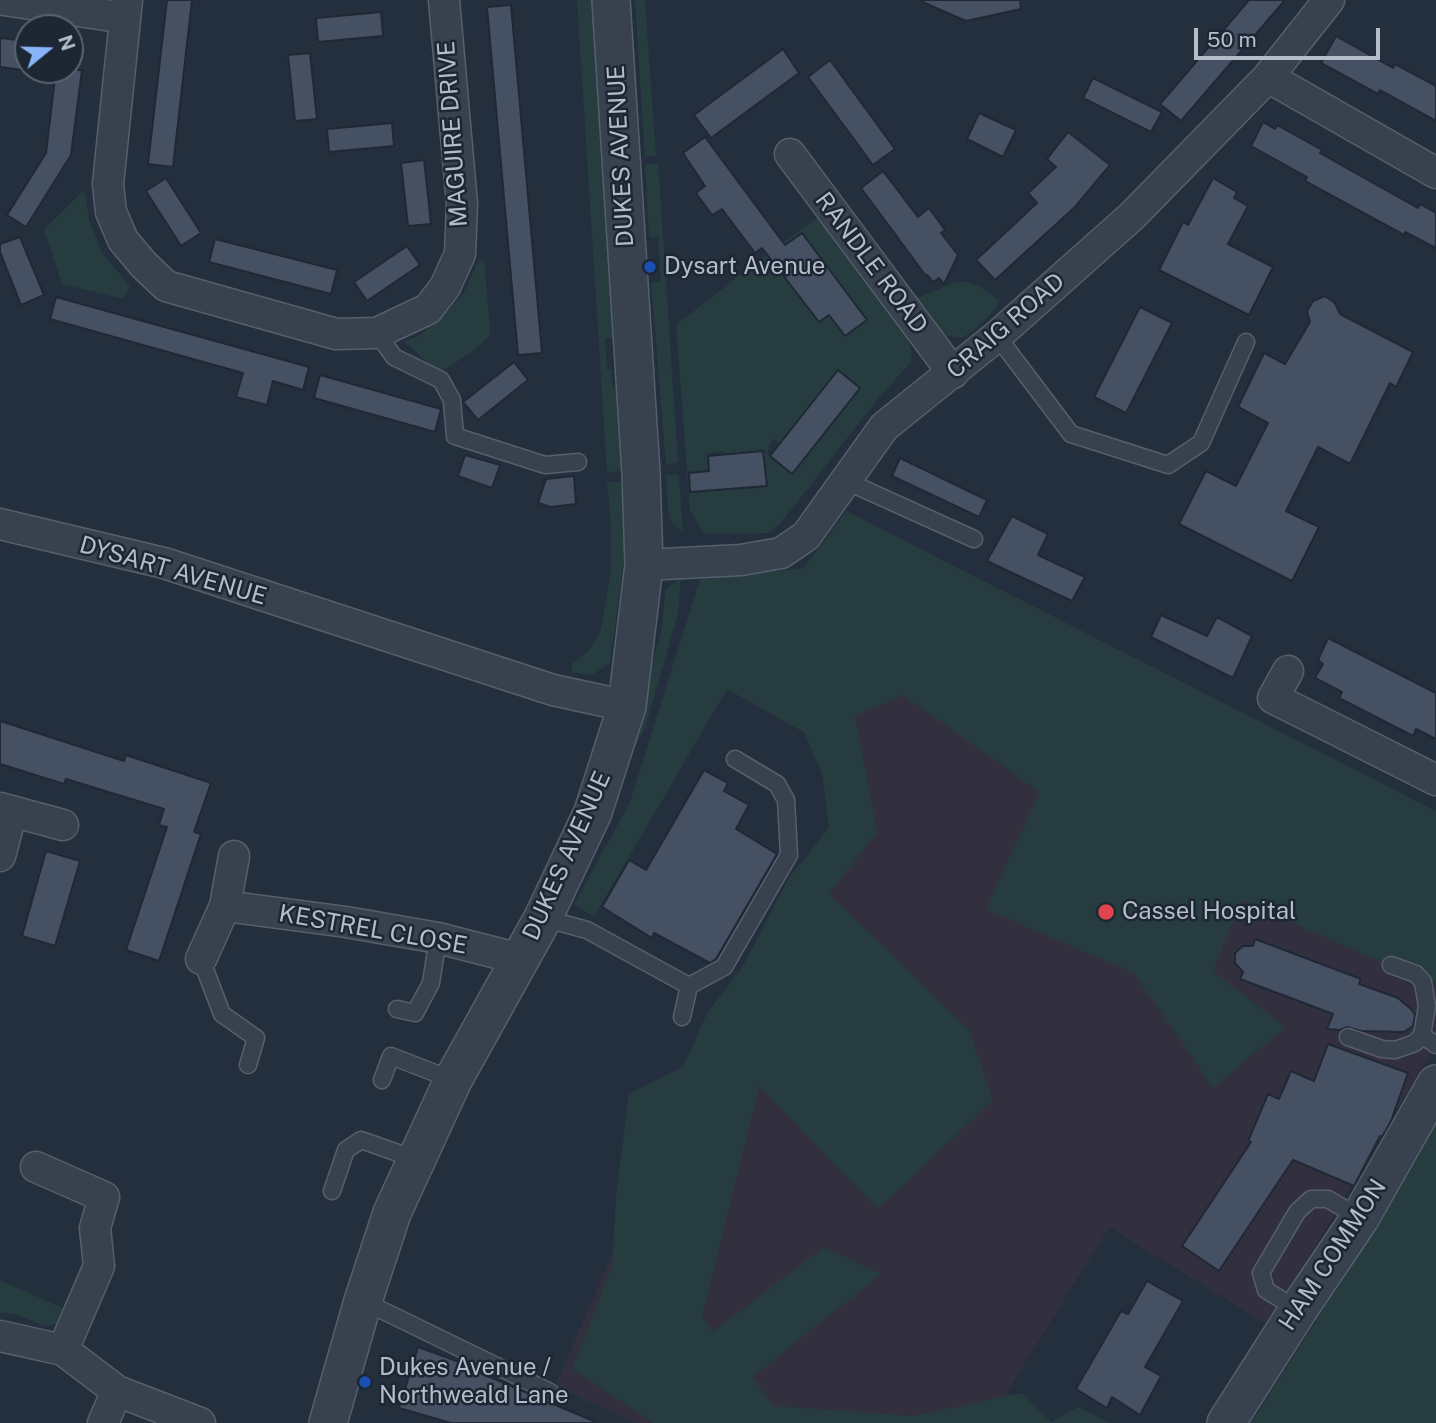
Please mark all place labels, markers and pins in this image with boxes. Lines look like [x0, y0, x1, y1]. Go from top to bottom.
place label: Dysart Avenue [664, 253, 825, 281]
marker: Dysart Avenue [642, 259, 658, 275]
place label: Cassel Hospital [1122, 898, 1296, 926]
marker: Cassel Hospital [1096, 902, 1116, 922]
place label: Dukes Avenue / Northweald Lane [379, 1354, 568, 1410]
marker: Dukes Avenue / Northweald Lane [357, 1374, 373, 1390]

